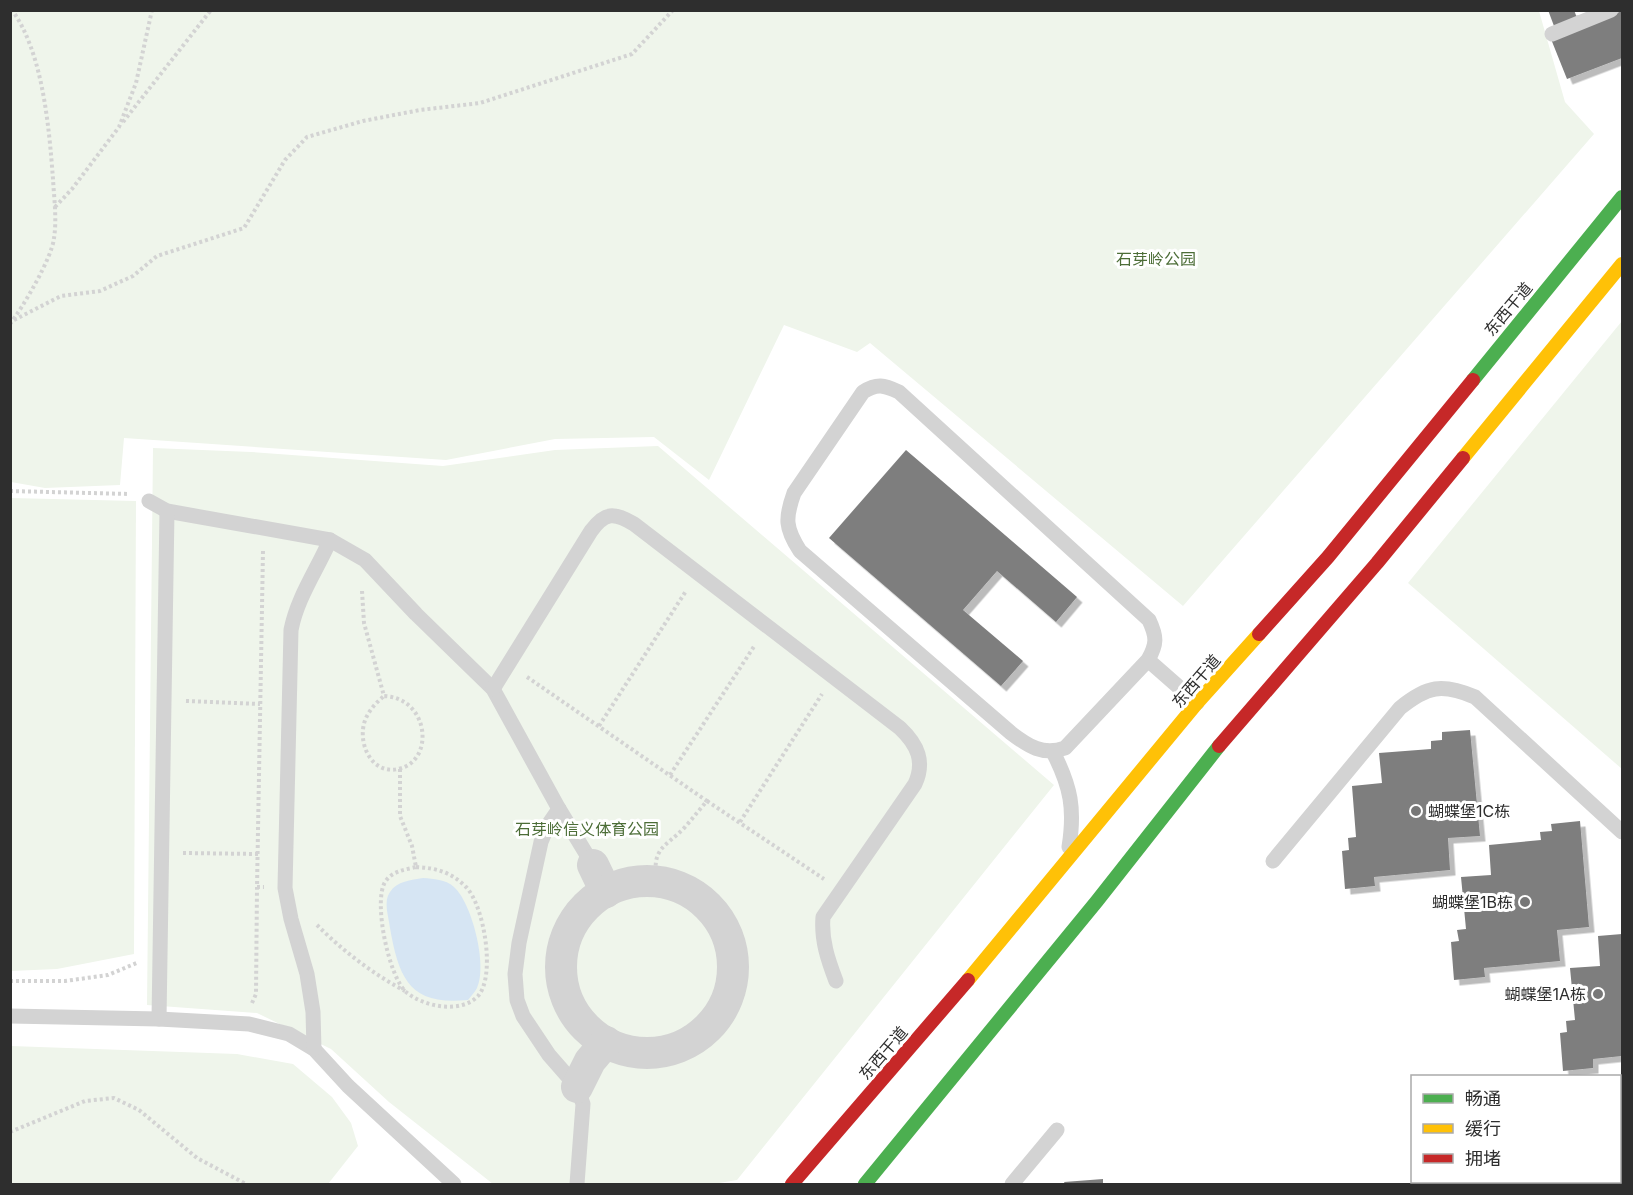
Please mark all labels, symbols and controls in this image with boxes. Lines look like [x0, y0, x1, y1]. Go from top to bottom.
park label: 石芽岭公园 [1116, 249, 1196, 269]
street label: 东西干道 [1480, 278, 1536, 340]
street label: 东西干道 [1167, 650, 1225, 712]
place label: 蝴蝶堡1C栋 [1428, 801, 1510, 821]
marker: 蝴蝶堡1C栋 [1409, 804, 1423, 818]
park label: 石芽岭信义体育公园 [515, 819, 659, 839]
place label: 蝴蝶堡1B栋 [1432, 892, 1513, 912]
marker: 蝴蝶堡1B栋 [1518, 895, 1532, 909]
place label: 蝴蝶堡1A栋 [1504, 984, 1586, 1004]
marker: 蝴蝶堡1A栋 [1591, 987, 1605, 1001]
street label: 东西干道 [854, 1022, 912, 1084]
legend [1411, 1075, 1621, 1183]
text: 畅通 [1465, 1088, 1501, 1109]
text: 缓行 [1465, 1118, 1501, 1139]
text: 拥堵 [1465, 1148, 1501, 1169]

